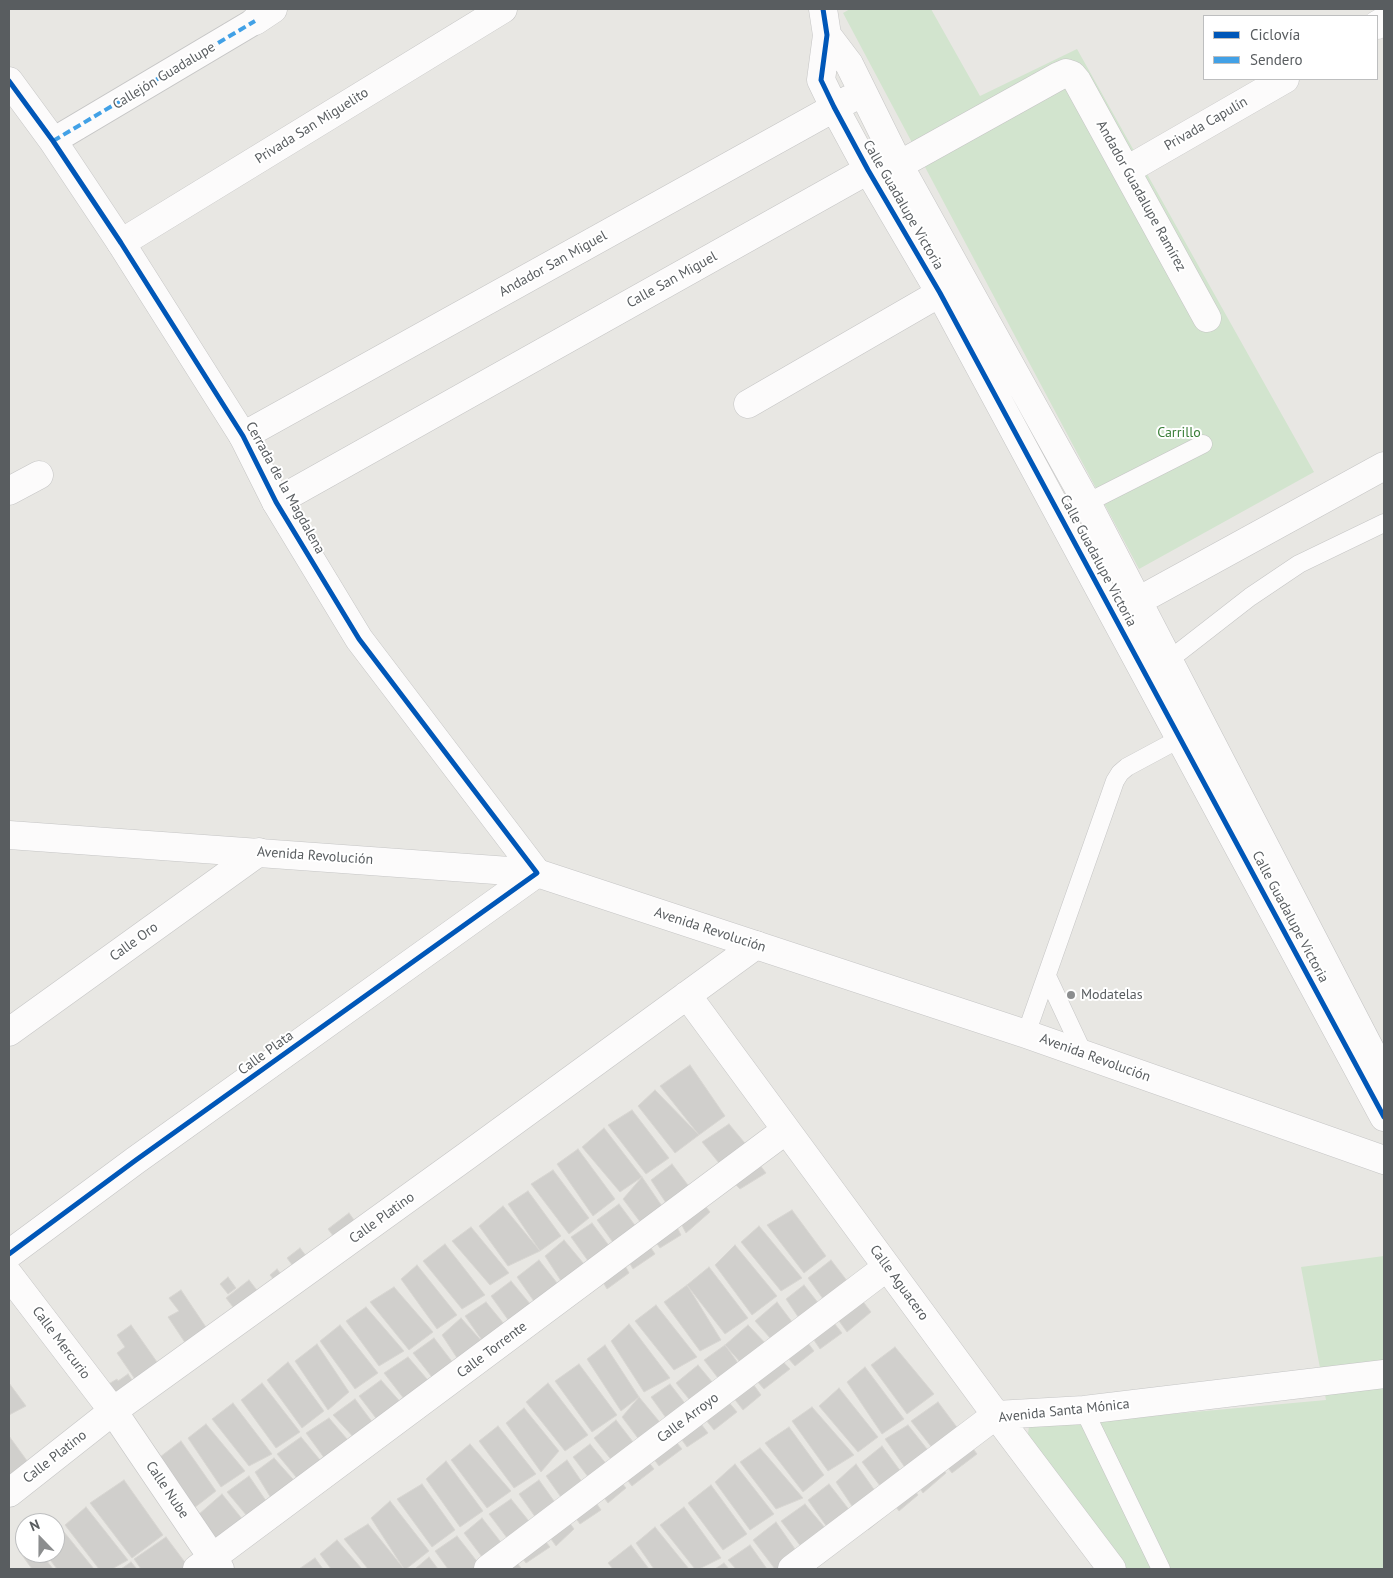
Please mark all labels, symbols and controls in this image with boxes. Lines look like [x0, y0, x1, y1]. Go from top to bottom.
legend [1203, 15, 1378, 80]
text: Ciclovía [1250, 25, 1300, 44]
street label: Callejón Guadalupe [110, 39, 218, 113]
text: Sendero [1250, 50, 1303, 69]
street label: Privada San Miguelito [252, 84, 372, 168]
street label: Privada Capulín [1161, 93, 1251, 155]
street label: Andador Guadalupe Ramírez [1093, 118, 1189, 274]
street label: Calle Guadalupe Victoria [859, 137, 947, 273]
street label: Andador San Miguel [496, 227, 610, 301]
street label: Calle San Miguel [624, 248, 720, 312]
street label: Cerrada de la Magdalena [242, 419, 328, 557]
park label: Carrillo [1157, 425, 1201, 441]
street label: Calle Guadalupe Victoria [1056, 492, 1140, 630]
street label: Avenida Revolución [256, 844, 374, 868]
street label: Calle Guadalupe Victoria [1248, 848, 1332, 986]
street label: Avenida Revolución [652, 904, 768, 956]
street label: Calle Oro [107, 919, 161, 965]
place label: Modatelas [1081, 987, 1143, 1003]
marker: Modatelas [1065, 989, 1077, 1001]
street label: Calle Plata [235, 1027, 297, 1079]
street label: Avenida Revolución [1037, 1030, 1153, 1086]
street label: Calle Platino [346, 1189, 418, 1247]
street label: Calle Aguacero [866, 1242, 932, 1324]
street label: Calle Mercurio [28, 1303, 94, 1383]
street label: Calle Torrente [454, 1318, 530, 1382]
street label: Calle Arroyo [654, 1389, 722, 1447]
street label: Avenida Santa Mónica [998, 1396, 1130, 1426]
street label: Calle Platino [20, 1427, 90, 1487]
street label: Calle Nube [142, 1458, 192, 1522]
north arrow [15, 1513, 65, 1563]
text: N [27, 1515, 42, 1535]

